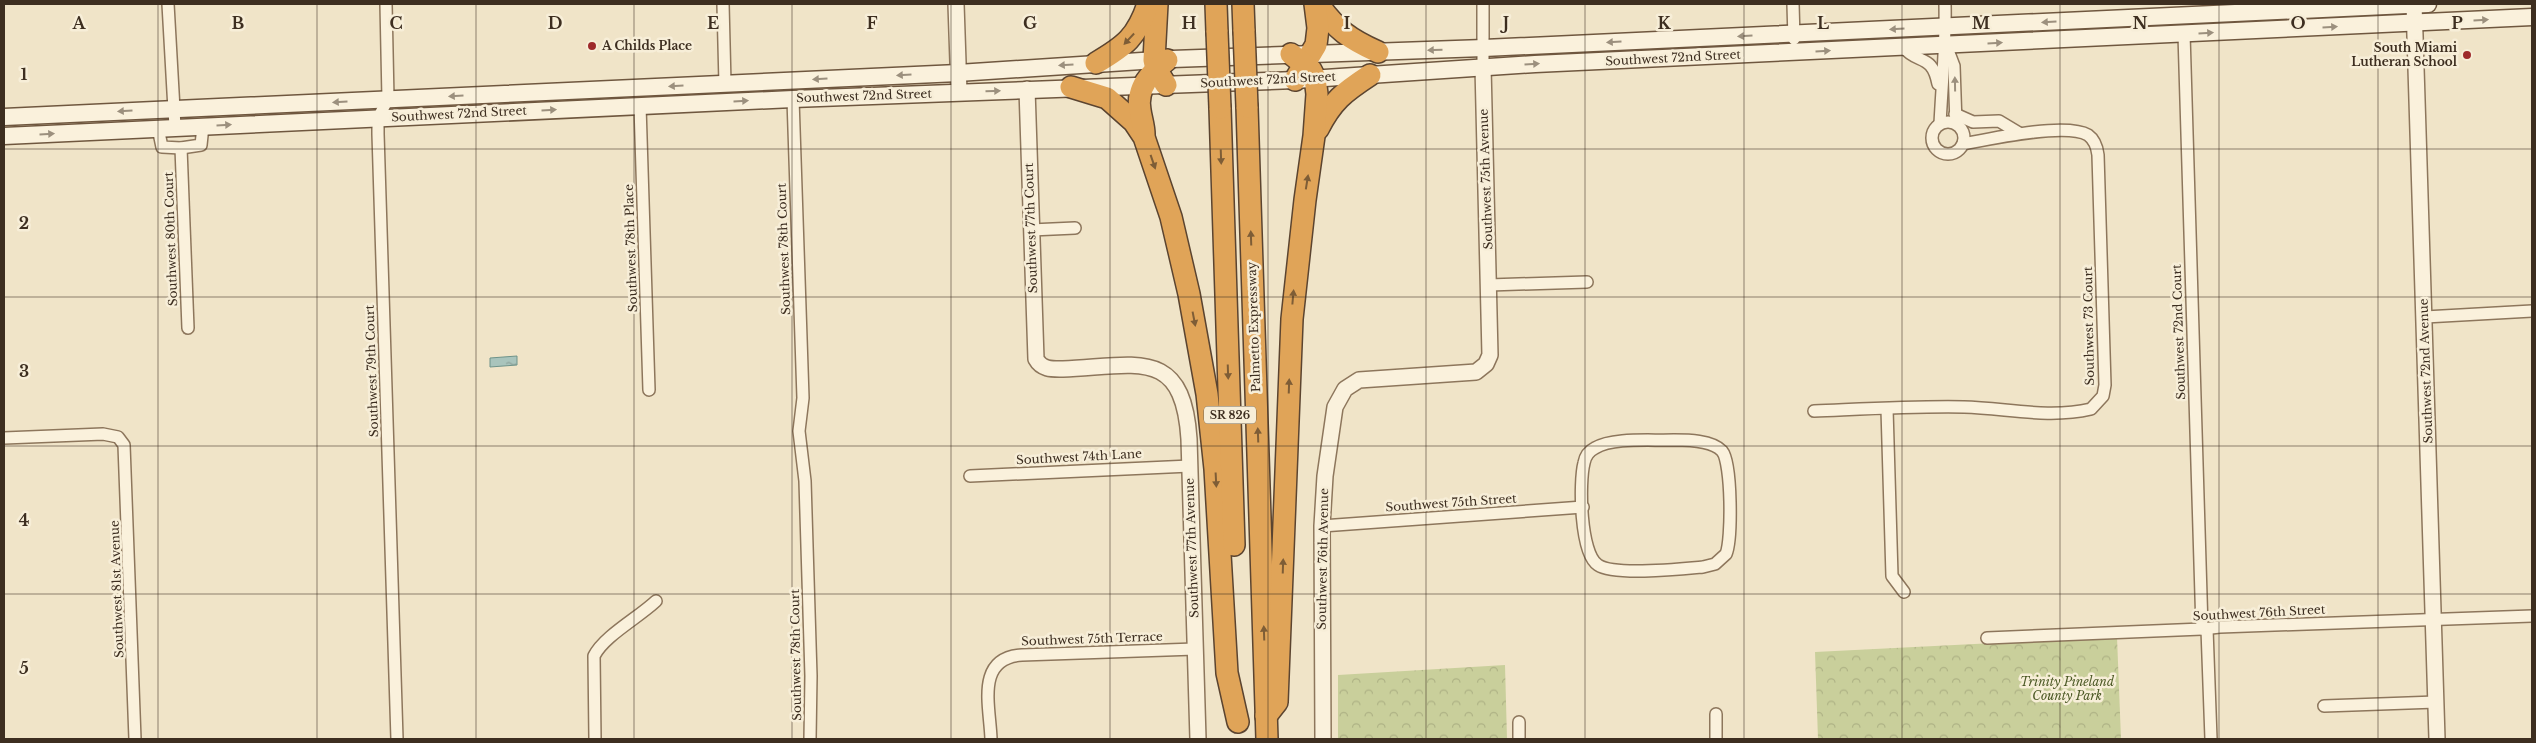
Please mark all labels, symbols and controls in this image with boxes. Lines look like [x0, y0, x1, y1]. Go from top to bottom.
text: A [72, 13, 87, 33]
text: B [232, 13, 245, 33]
text: C [389, 13, 403, 33]
text: D [548, 13, 562, 33]
text: E [707, 13, 719, 33]
text: F [866, 13, 878, 33]
text: G [1023, 13, 1037, 33]
text: H [1181, 13, 1197, 33]
text: I [1344, 13, 1351, 33]
text: J [1500, 13, 1509, 33]
text: K [1657, 13, 1671, 33]
text: L [1817, 13, 1829, 33]
text: M [1972, 13, 1990, 33]
text: N [2132, 13, 2148, 33]
text: O [2290, 13, 2306, 33]
text: P [2451, 13, 2463, 33]
one-way arrow [2474, 15, 2490, 23]
one-way arrow [2041, 18, 2057, 26]
one-way arrow [2322, 22, 2338, 30]
one-way arrow [1889, 25, 1905, 33]
one-way arrow [2198, 29, 2214, 37]
one-way arrow [1736, 32, 1752, 40]
one-way arrow [1123, 33, 1135, 45]
place label: A Childs Place [601, 38, 692, 53]
one-way arrow [1606, 38, 1622, 46]
one-way arrow [1987, 38, 2003, 46]
marker: A Childs Place [586, 40, 598, 52]
place label: South Miami Lutheran School [2351, 40, 2458, 69]
one-way arrow [1427, 46, 1443, 54]
street label: Southwest 72nd Street [1605, 46, 1742, 69]
one-way arrow [1815, 46, 1831, 54]
marker: South Miami Lutheran School [2461, 49, 2473, 61]
one-way arrow [1524, 60, 1540, 68]
one-way arrow [1058, 62, 1074, 70]
text: 1 [21, 64, 28, 84]
street label: Southwest 72nd Street [1200, 68, 1337, 91]
one-way arrow [896, 72, 912, 80]
one-way arrow [1950, 75, 1958, 91]
one-way arrow [812, 76, 828, 84]
one-way arrow [668, 82, 684, 90]
street label: Southwest 72nd Street [796, 86, 933, 105]
one-way arrow [985, 86, 1001, 94]
one-way arrow [448, 93, 464, 101]
one-way arrow [733, 97, 749, 105]
one-way arrow [331, 98, 347, 106]
street label: Southwest 72nd Street [391, 102, 528, 125]
one-way arrow [542, 106, 558, 114]
one-way arrow [116, 108, 132, 116]
street label: Southwest 75th Avenue [1476, 108, 1495, 250]
one-way arrow [216, 121, 232, 129]
one-way arrow [39, 129, 55, 137]
one-way arrow [1218, 149, 1226, 165]
one-way arrow [1149, 155, 1157, 170]
street label: Southwest 77th Court [1021, 162, 1040, 294]
street label: Southwest 80th Court [161, 171, 180, 306]
one-way arrow [1304, 174, 1312, 190]
street label: Southwest 78th Court [774, 182, 793, 315]
street label: Southwest 78th Place [621, 184, 640, 312]
text: 2 [19, 213, 29, 233]
one-way arrow [1247, 230, 1255, 246]
street label: Palmetto Expressway [1244, 261, 1263, 392]
street label: Southwest 72nd Court [2169, 264, 2188, 400]
street label: Southwest 73 Court [2080, 266, 2097, 386]
one-way arrow [1290, 289, 1298, 305]
street label: Southwest 72nd Avenue [2415, 298, 2436, 444]
street label: Southwest 79th Court [362, 304, 381, 437]
one-way arrow [1190, 311, 1198, 327]
text: 3 [19, 361, 29, 381]
one-way arrow [1225, 364, 1233, 380]
one-way arrow [1285, 378, 1293, 394]
road number: SR 826 [1204, 406, 1256, 424]
one-way arrow [1253, 427, 1261, 443]
street label: Southwest 74th Lane [1016, 446, 1142, 467]
one-way arrow [1212, 472, 1220, 488]
street label: Southwest 77th Avenue [1182, 478, 1201, 618]
street label: Southwest 76th Avenue [1314, 488, 1331, 630]
street label: Southwest 75th Street [1385, 490, 1518, 515]
text: 4 [19, 510, 29, 530]
street label: Southwest 81st Avenue [107, 520, 126, 658]
one-way arrow [1279, 558, 1287, 574]
street label: Southwest 78th Court [787, 589, 804, 721]
street label: Southwest 76th Street [2192, 602, 2326, 623]
one-way arrow [1259, 624, 1267, 640]
street label: Southwest 75th Terrace [1021, 629, 1163, 648]
text: 5 [19, 658, 29, 678]
park label: Trinity Pineland County Park [2020, 674, 2115, 703]

